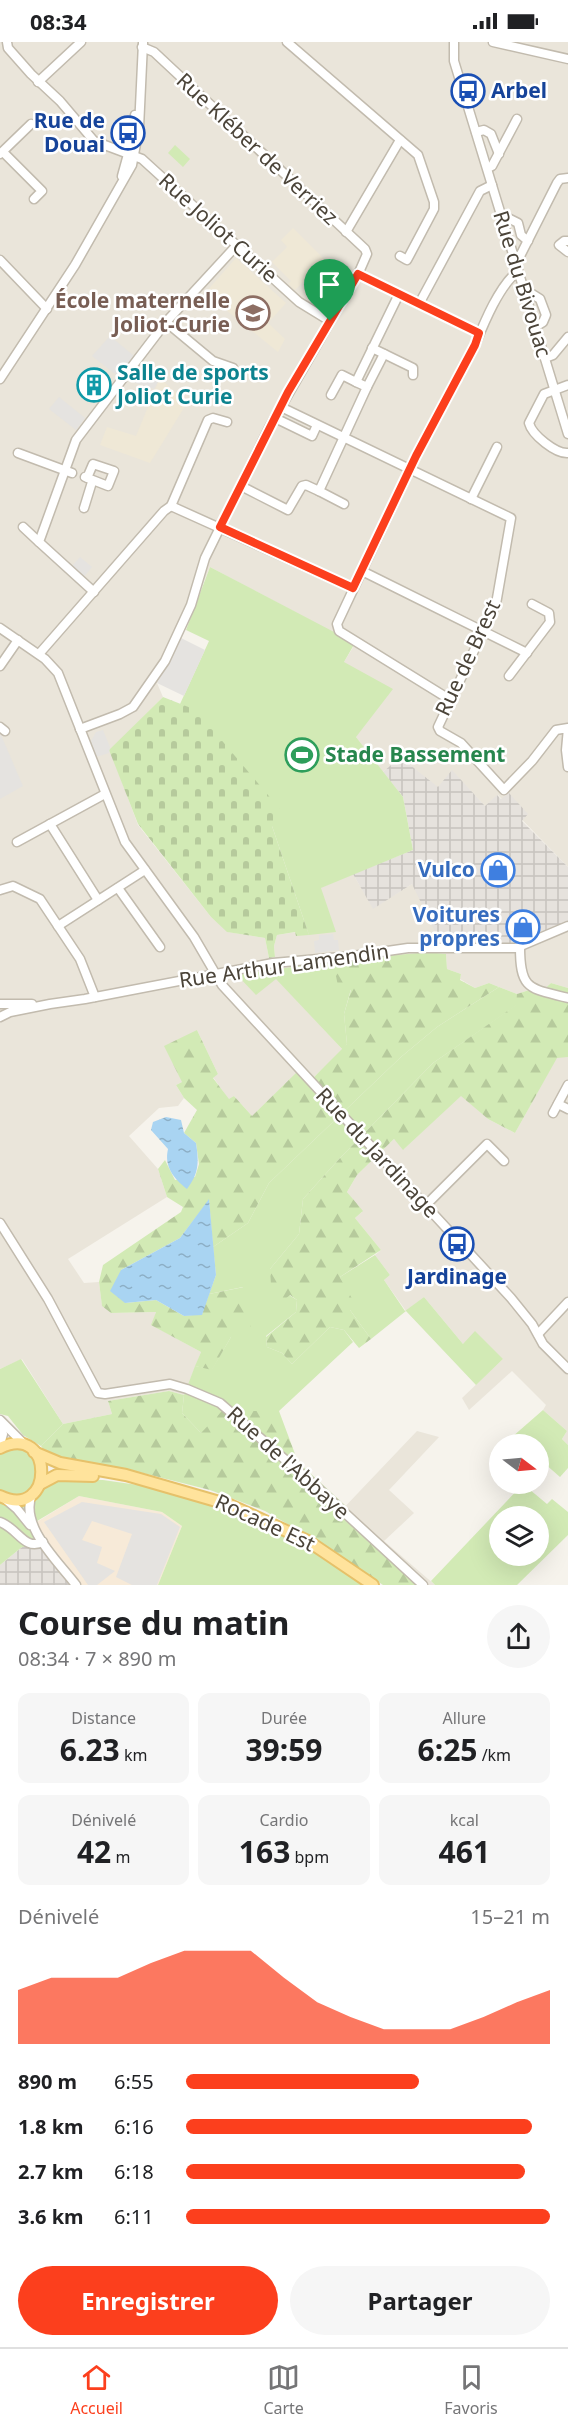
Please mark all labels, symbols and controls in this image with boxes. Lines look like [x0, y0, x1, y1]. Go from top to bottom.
text: 08:34 [30, 6, 87, 36]
street label: Rue Kléber de Verriez [171, 66, 344, 231]
bus stop icon: Arbel [450, 73, 486, 109]
place label: Arbel [491, 76, 547, 104]
place label: Rue de Douai [34, 106, 105, 158]
bus stop icon: Rue de Douai [110, 115, 146, 151]
street label: Rue Joliot Curie [153, 166, 284, 288]
street label: Rue du Bivouac [487, 207, 559, 360]
pin [304, 259, 355, 321]
icon: arrive [313, 268, 346, 301]
place label: École maternelle Joliot-Curie [55, 286, 230, 338]
school or university icon: École maternelle Joliot-Curie [235, 295, 271, 331]
place label: Salle de sports Joliot Curie [115, 358, 269, 410]
building icon: Salle de sports Joliot Curie [76, 367, 112, 403]
street label: Rue de Brest [428, 595, 506, 720]
sports icon: Stade Bassement [284, 737, 320, 773]
place label: Stade Bassement [325, 740, 505, 768]
shop icon: Vulco [480, 852, 516, 888]
place label: Vulco [418, 855, 475, 883]
place label: Voitures propres [413, 900, 500, 952]
shop icon: Voitures propres [505, 909, 541, 945]
street label: Rue Arthur Lamendin [177, 936, 391, 994]
street label: Rue du Jardinage [310, 1081, 445, 1223]
bus stop icon: Jardinage [439, 1226, 475, 1262]
place label: Jardinage [405, 1262, 507, 1290]
street label: Rue de l'Abbaye [221, 1400, 356, 1525]
north arrow [489, 1434, 549, 1494]
map controls [489, 1434, 549, 1566]
street label: Rocade Est [211, 1487, 320, 1558]
button: layers [489, 1506, 549, 1566]
text: Course du matin [18, 1600, 289, 1645]
button: share [487, 1605, 550, 1668]
text: 08:34 · 7 × 890 m [18, 1645, 176, 1672]
text: Distance [71, 1707, 136, 1729]
text: Durée [261, 1707, 307, 1729]
text: Allure [442, 1707, 486, 1729]
text: 6.23 [60, 1729, 120, 1770]
text: 39:59 [245, 1729, 323, 1770]
text: 6:25 [418, 1729, 477, 1770]
text: km [120, 1744, 147, 1766]
text: /km [477, 1744, 511, 1766]
text: Dénivelé [71, 1809, 136, 1831]
text: Cardio [259, 1809, 309, 1831]
text: kcal [450, 1809, 479, 1831]
text: 42 [77, 1831, 111, 1872]
text: 163 [239, 1831, 290, 1872]
text: 461 [439, 1831, 490, 1872]
text: m [111, 1846, 130, 1868]
text: bpm [290, 1846, 329, 1868]
text: Dénivelé [18, 1903, 99, 1930]
text: 15–21 m [470, 1903, 550, 1930]
text: 890 m [18, 2068, 77, 2095]
text: 6:55 [114, 2068, 154, 2095]
text: 1.8 km [18, 2113, 84, 2140]
text: 6:16 [114, 2113, 154, 2140]
text: 2.7 km [18, 2158, 84, 2185]
text: 6:18 [114, 2158, 154, 2185]
text: 3.6 km [18, 2203, 84, 2230]
text: 6:11 [114, 2203, 154, 2230]
button: Enregistrer [18, 2266, 278, 2335]
button: Partager [290, 2266, 550, 2335]
tab: Accueil [70, 2361, 123, 2419]
tab: Carte [263, 2361, 304, 2419]
tab: Favoris [444, 2361, 498, 2419]

